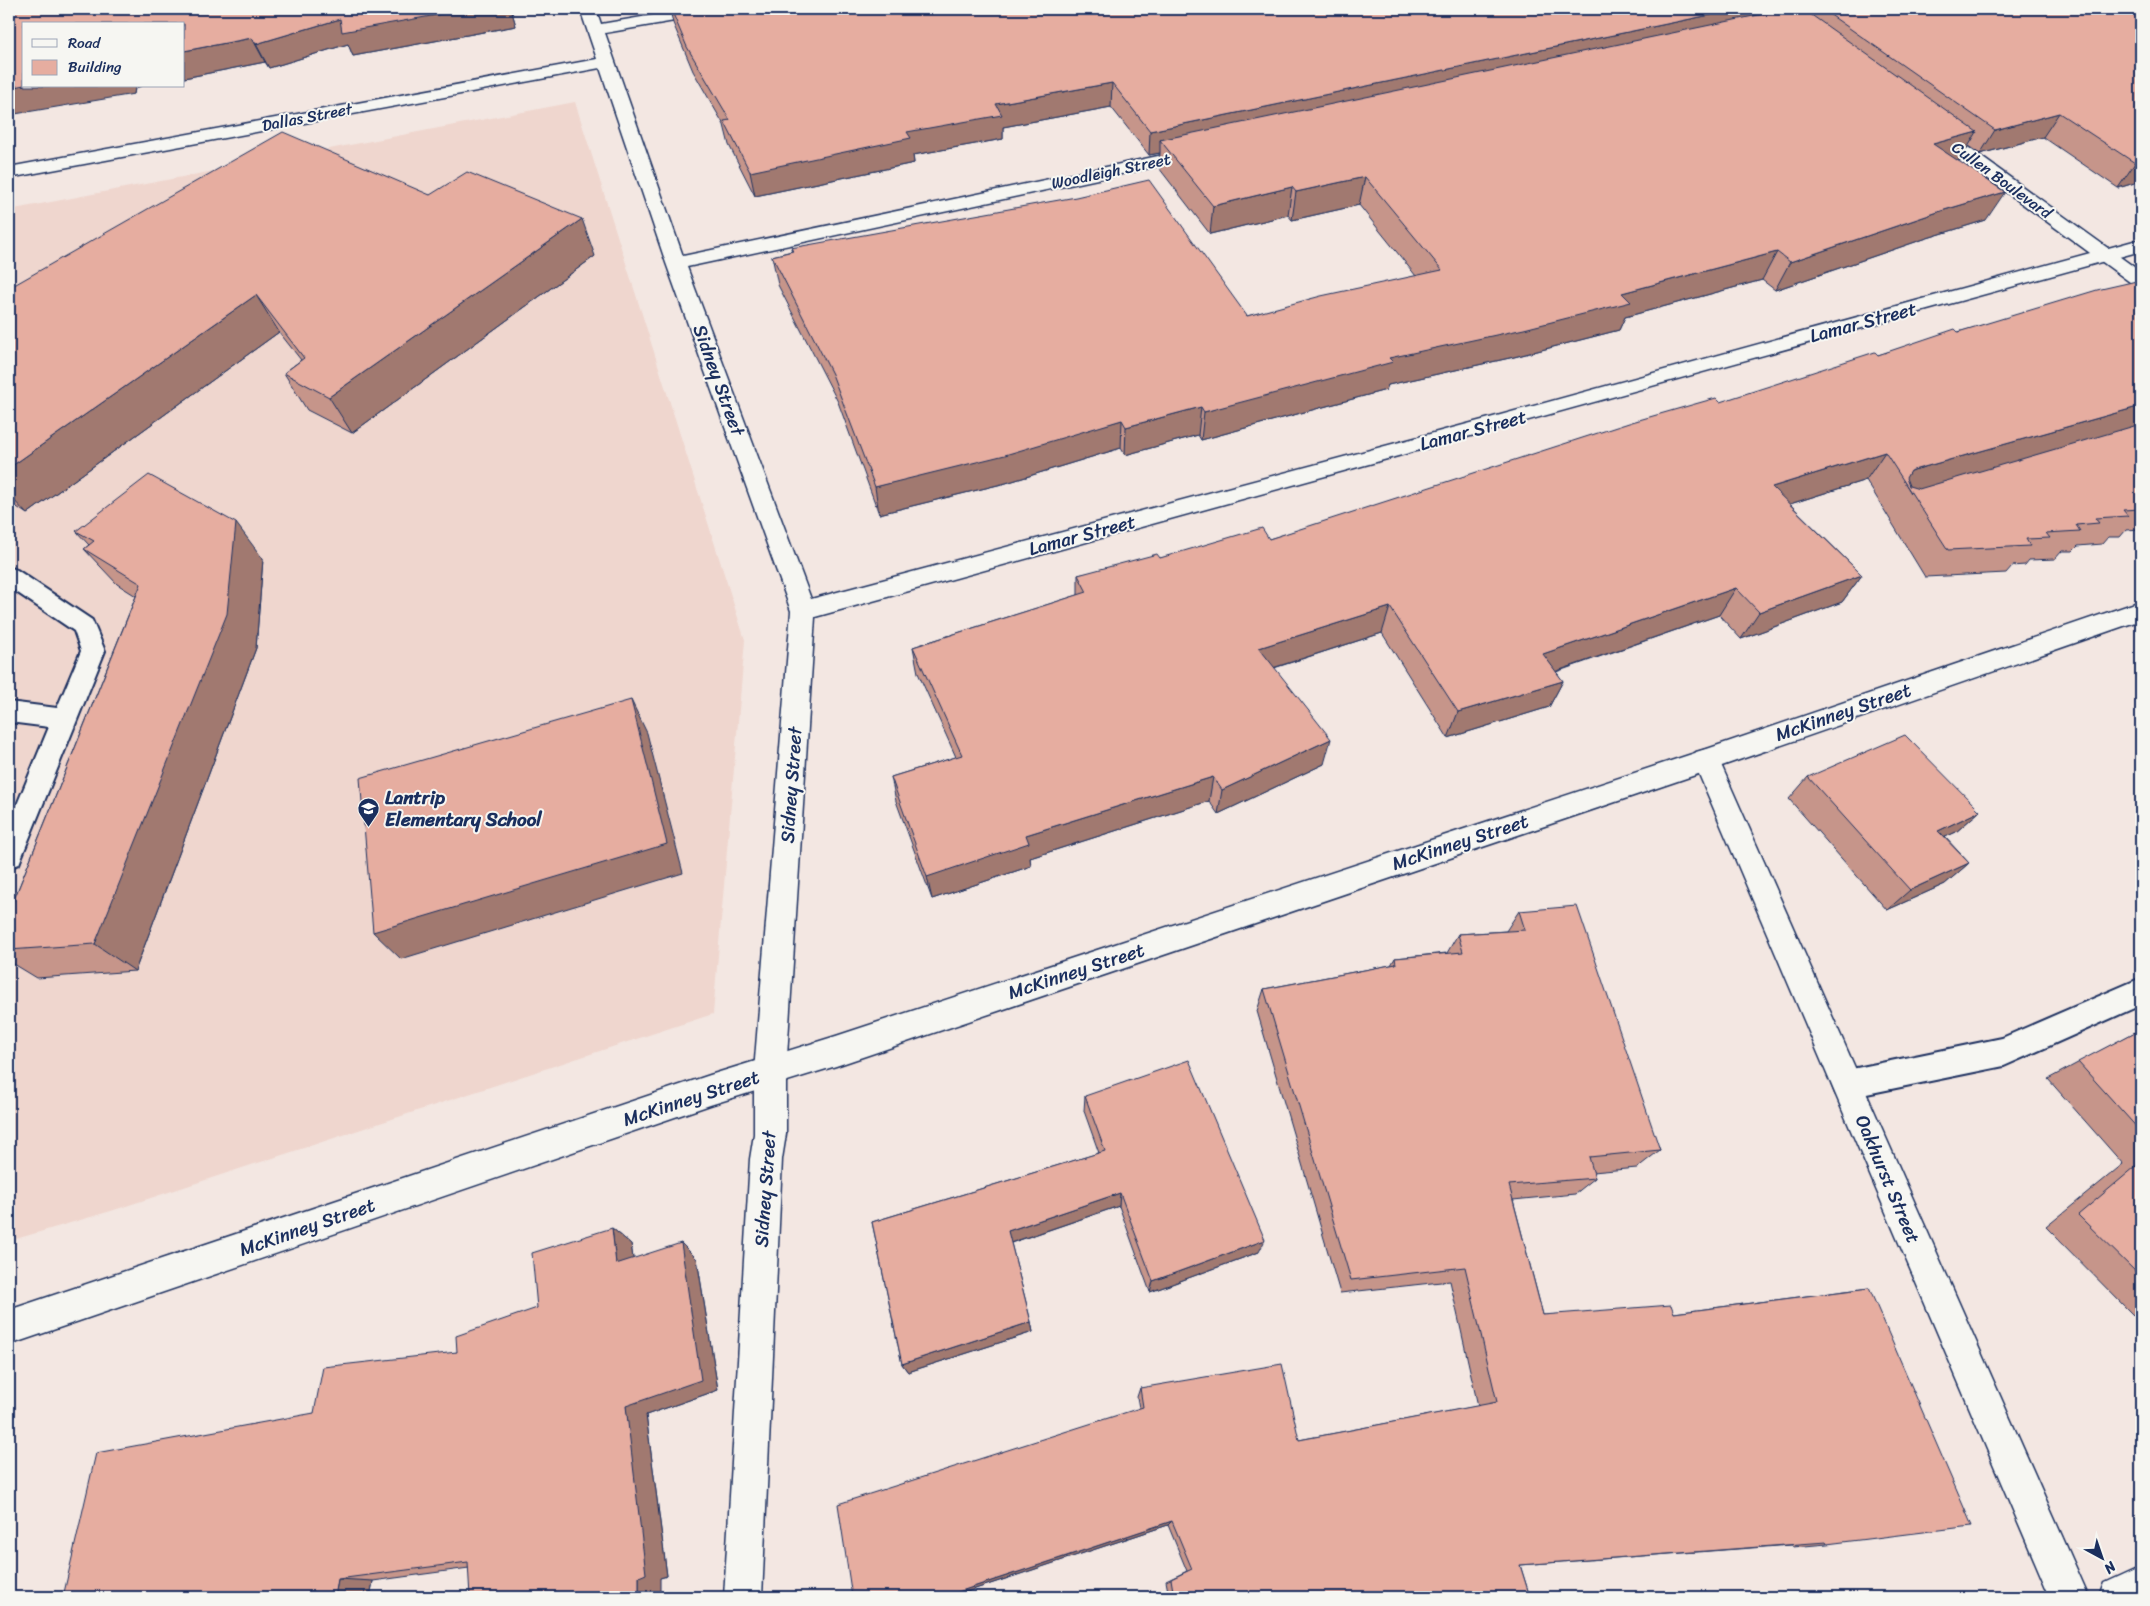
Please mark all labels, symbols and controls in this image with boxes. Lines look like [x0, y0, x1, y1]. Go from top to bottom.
legend [22, 22, 185, 88]
text: Road [68, 30, 101, 56]
text: Building [68, 54, 122, 80]
street label: Dallas Street [259, 94, 355, 140]
street label: Cullen Boulevard [1946, 133, 2060, 228]
street label: Woodleigh Street [1049, 144, 1173, 198]
street label: Lamar Street [1806, 292, 1920, 352]
street label: Sidney Street [684, 320, 755, 442]
street label: Lamar Street [1416, 400, 1530, 460]
street label: Lamar Street [1025, 505, 1139, 565]
street label: McKinney Street [1770, 673, 1916, 751]
street label: Sidney Street [770, 724, 812, 844]
place label: Lantrip Elementary School [385, 781, 542, 836]
school or university icon: Lantrip Elementary School [357, 796, 381, 827]
street label: McKinney Street [1387, 804, 1533, 880]
street label: McKinney Street [1003, 933, 1149, 1009]
street label: McKinney Street [618, 1060, 764, 1136]
street label: Oakhurst Street [1846, 1109, 1930, 1249]
street label: Sidney Street [744, 1128, 786, 1248]
street label: McKinney Street [234, 1188, 380, 1266]
north arrow [2078, 1534, 2128, 1584]
text: N [2098, 1554, 2123, 1580]

